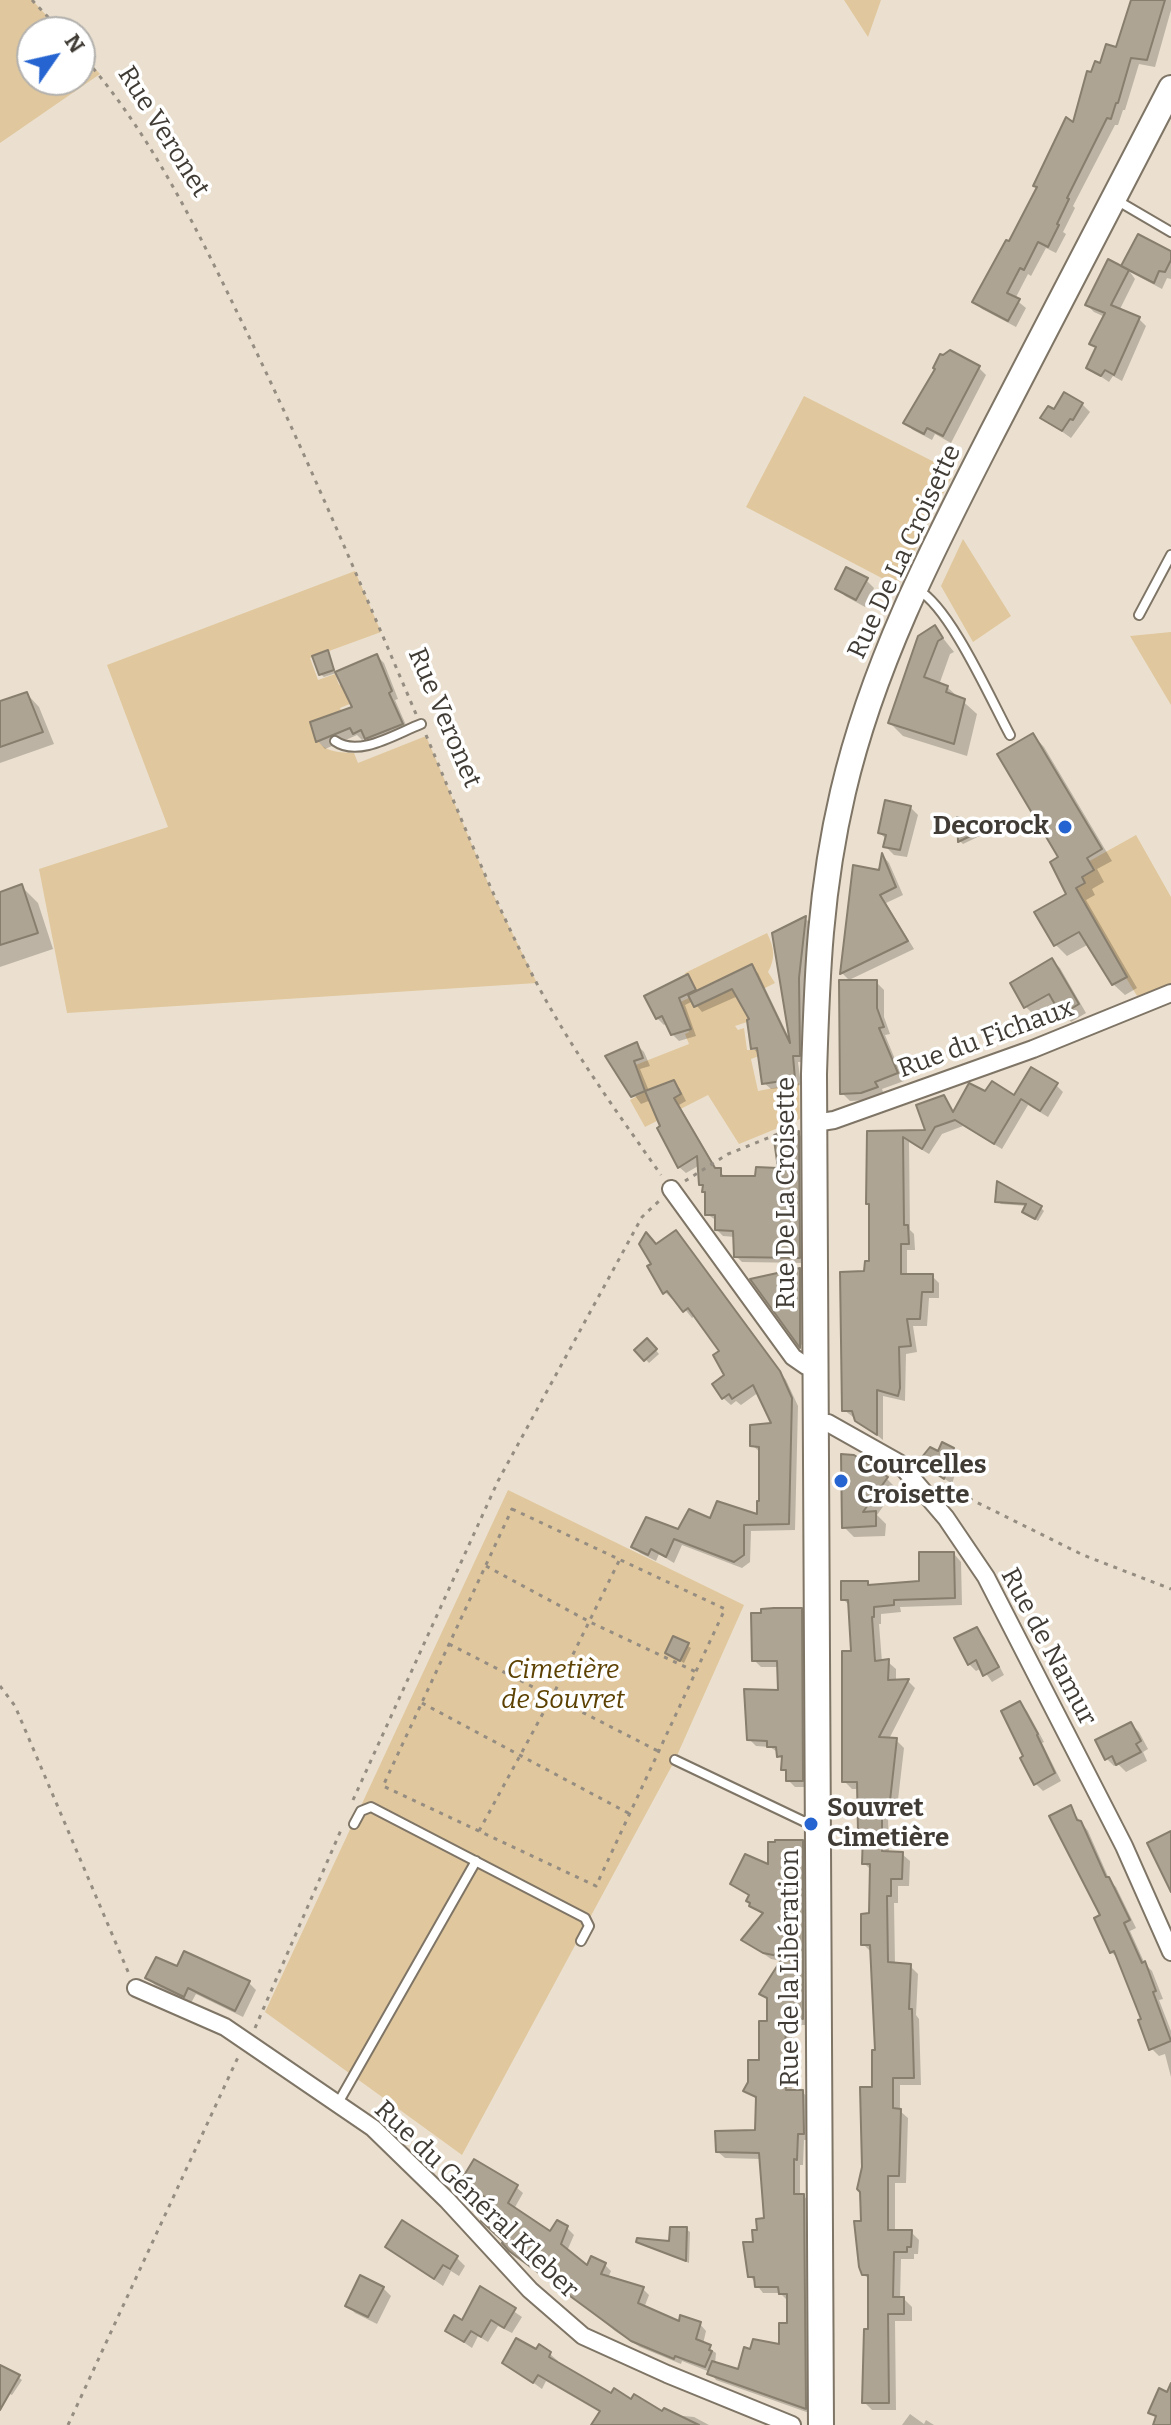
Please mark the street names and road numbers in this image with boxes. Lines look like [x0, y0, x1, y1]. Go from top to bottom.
street label: Rue Veronet [110, 61, 216, 203]
street label: Rue De La Croisette [842, 440, 968, 664]
street label: Rue Veronet [401, 644, 487, 792]
street label: Rue du Fichaux [894, 993, 1078, 1085]
street label: Rue De La Croisette [771, 1077, 803, 1309]
street label: Rue de Namur [993, 1563, 1103, 1731]
street label: Rue de la Libération [775, 1849, 807, 2087]
street label: Rue du Général Kleber [368, 2094, 584, 2306]

